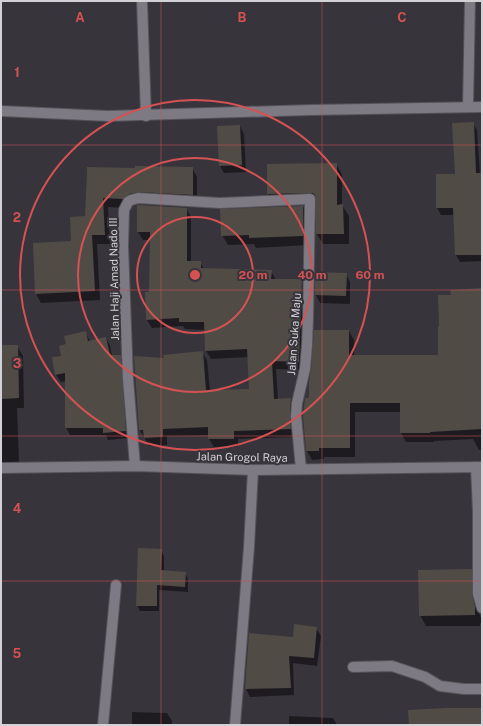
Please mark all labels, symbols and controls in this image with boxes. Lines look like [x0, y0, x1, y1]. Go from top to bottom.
text: A [75, 10, 85, 25]
text: B [238, 10, 247, 25]
text: C [397, 10, 407, 25]
text: 1 [14, 65, 20, 80]
text: 2 [13, 210, 21, 225]
street label: Jalan Haji Amad Nado III [107, 217, 121, 341]
centre of rings [188, 268, 202, 282]
text: 20 m [239, 268, 268, 282]
text: 40 m [297, 268, 327, 282]
text: 60 m [355, 268, 385, 282]
street label: Jalan Suka Maju [285, 292, 303, 376]
text: 3 [13, 356, 22, 371]
street label: Jalan Grogol Raya [196, 450, 288, 464]
text: 4 [13, 501, 22, 516]
text: 5 [13, 646, 22, 661]

